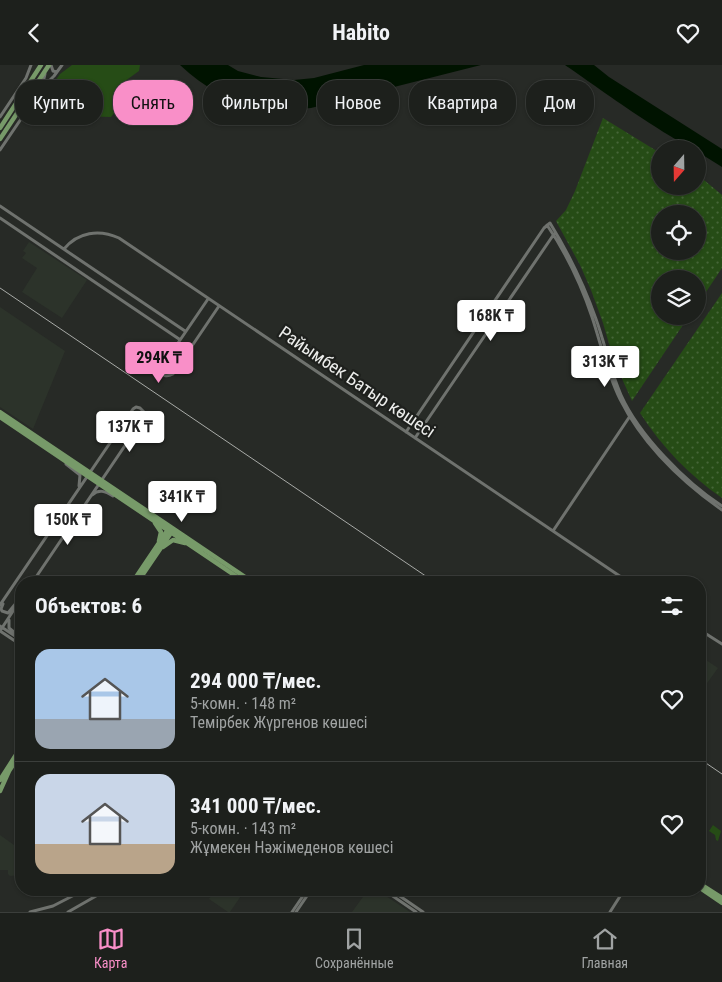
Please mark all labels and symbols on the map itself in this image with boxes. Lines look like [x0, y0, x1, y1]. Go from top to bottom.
north arrow [651, 140, 706, 195]
pin: 168K ₸ [450, 299, 532, 342]
street label: Райымбек Батыр көшесі [275, 321, 439, 442]
pin: 294K ₸ [118, 341, 200, 384]
pin: 313K ₸ [564, 345, 646, 388]
pin: 137K ₸ [89, 411, 171, 453]
pin: 341K ₸ [141, 481, 223, 523]
pin: 150K ₸ [27, 503, 109, 546]

